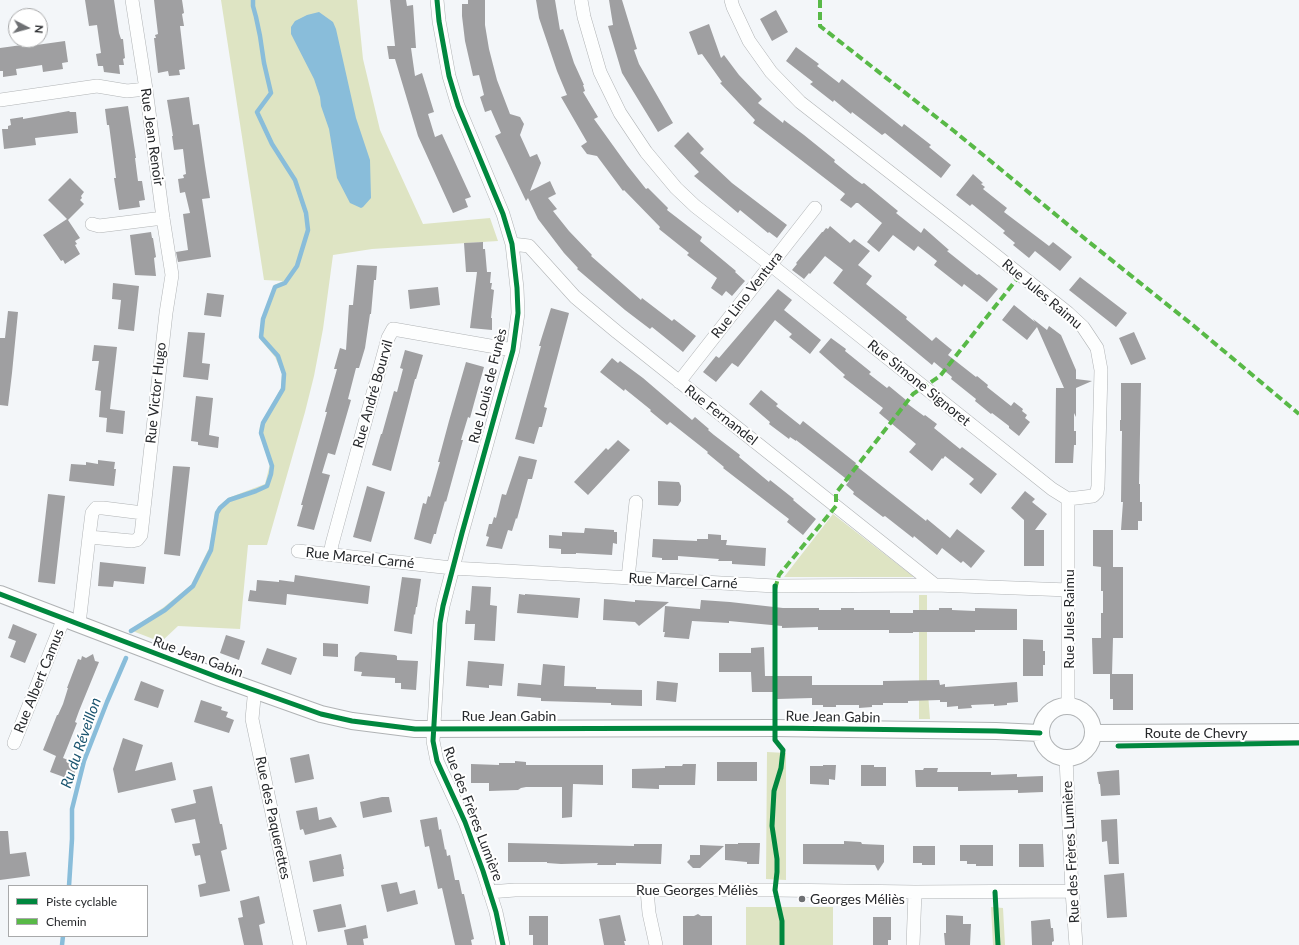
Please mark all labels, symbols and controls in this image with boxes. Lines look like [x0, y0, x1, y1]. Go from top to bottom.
north arrow [8, 8, 48, 48]
text: N [33, 24, 46, 34]
street label: Rue Jean Renoir [137, 87, 167, 187]
street label: Rue Lino Ventura [708, 248, 786, 342]
street label: Rue Jules Raimu [999, 256, 1085, 332]
street label: Rue Louis de Funès [466, 327, 510, 445]
street label: Rue Simone Signoret [864, 336, 974, 430]
street label: Rue André Bourvil [350, 338, 396, 450]
street label: Rue Victor Hugo [142, 341, 170, 445]
street label: Rue Fernandel [681, 381, 761, 449]
street label: Rue Marcel Carné [305, 544, 415, 572]
street label: Rue Jules Raimu [1061, 569, 1077, 669]
street label: Rue Marcel Carné [628, 570, 738, 592]
street label: Rue Albert Camus [10, 627, 68, 735]
street label: Rue Jean Gabin [151, 633, 245, 681]
water label: Ru du Réveillon [57, 695, 105, 791]
street label: Rue Jean Gabin [462, 708, 556, 724]
street label: Rue Jean Gabin [785, 708, 881, 726]
street label: Route de Chevry [1145, 725, 1247, 741]
street label: Rue des Frères Lumière [440, 744, 506, 884]
street label: Rue des Paquerettes [252, 755, 294, 881]
street label: Rue des Frères Lumière [1059, 780, 1083, 924]
street label: Rue Georges Méliès [636, 882, 758, 898]
legend [8, 885, 148, 937]
place label: Georges Méliès [810, 891, 905, 907]
text: Piste cyclable [46, 894, 117, 909]
marker: Georges Méliès [797, 894, 807, 904]
text: Chemin [46, 914, 87, 929]

